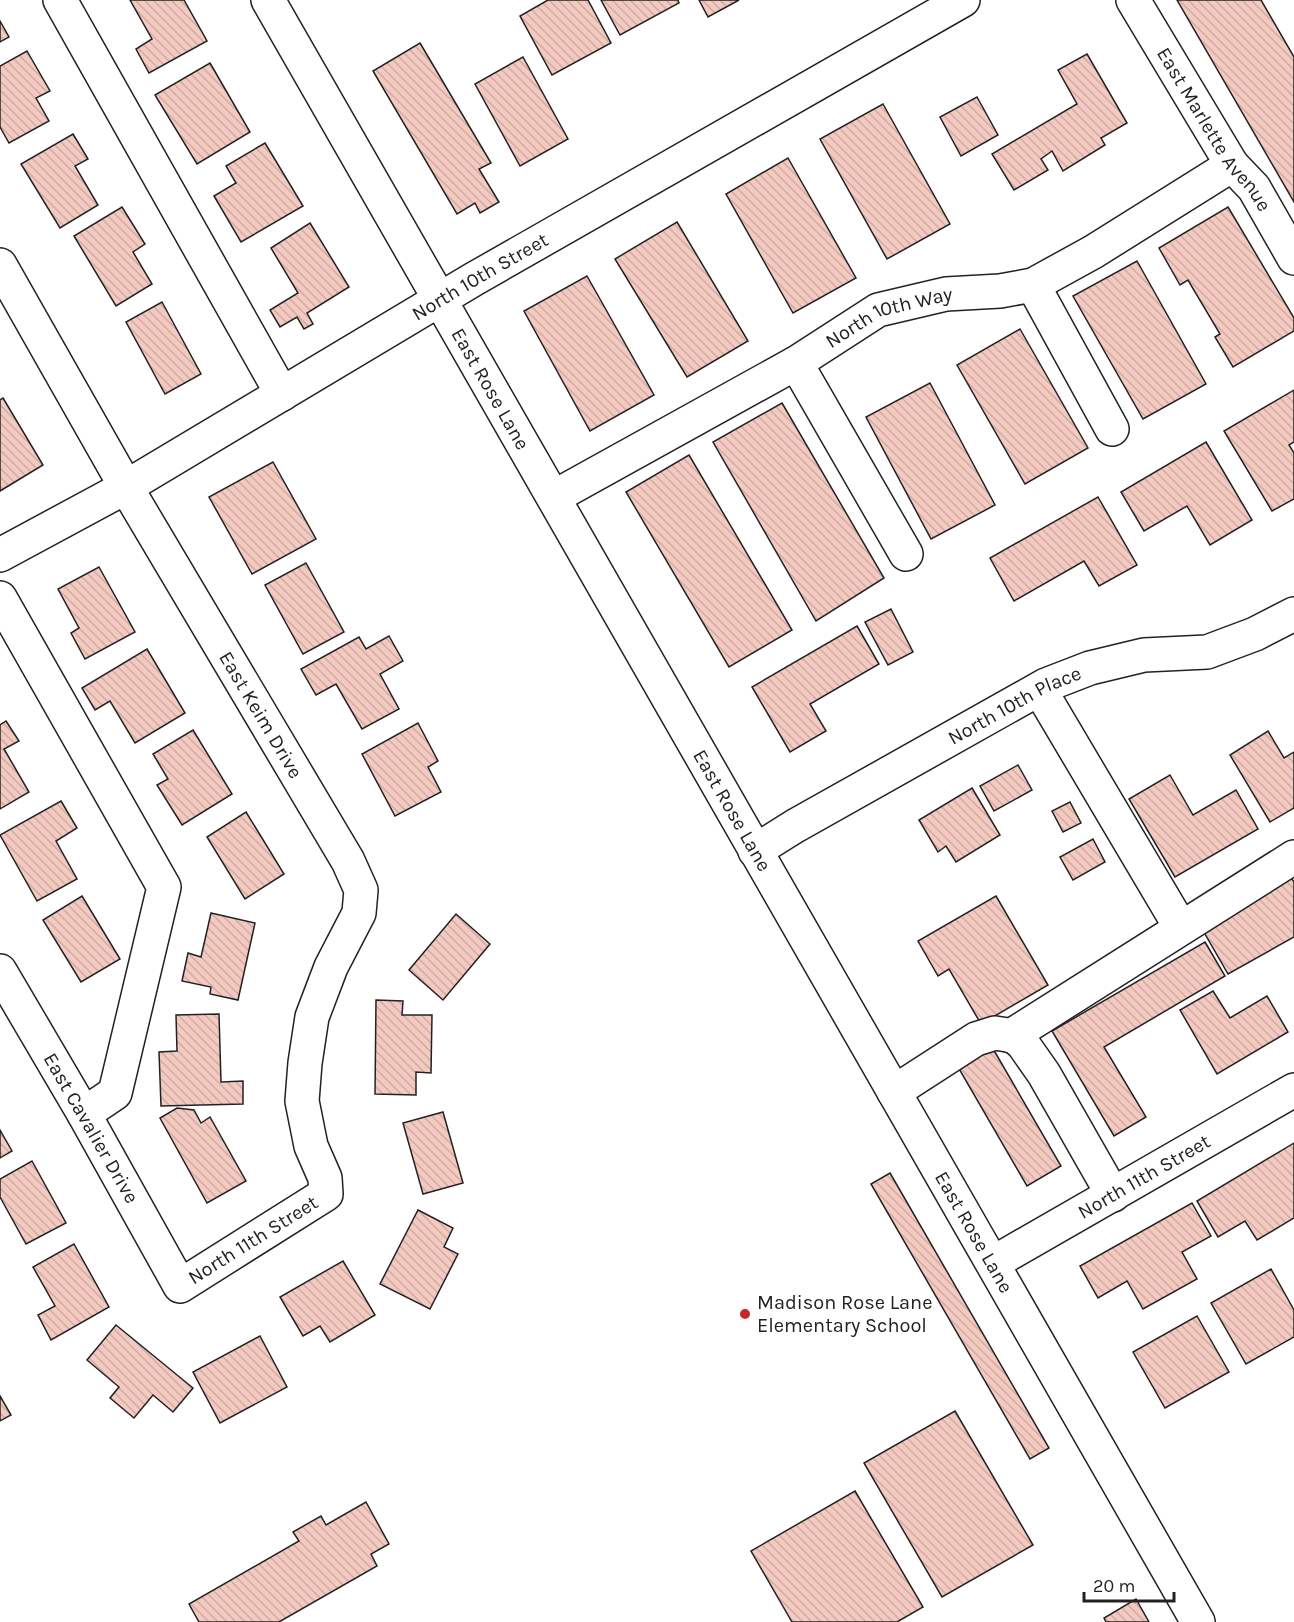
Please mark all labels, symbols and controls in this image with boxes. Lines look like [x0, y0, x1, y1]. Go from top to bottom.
street label: East Marlette Avenue [1152, 43, 1276, 215]
street label: North 10th Street [407, 227, 553, 325]
street label: North 10th Way [821, 282, 953, 353]
street label: East Rose Lane [447, 324, 535, 454]
street label: East Keim Drive [215, 647, 308, 782]
street label: North 10th Place [944, 661, 1084, 749]
street label: East Rose Lane [689, 745, 777, 875]
street label: East Cavalier Drive [39, 1049, 143, 1207]
street label: North 11th Street [1074, 1129, 1214, 1223]
street label: East Rose Lane [930, 1167, 1018, 1297]
street label: North 11th Street [184, 1191, 323, 1289]
place label: Madison Rose Lane Elementary School [757, 1291, 932, 1337]
marker: Madison Rose Lane Elementary School [738, 1307, 752, 1321]
scale bar [1084, 1565, 1174, 1603]
text: 20 m [1093, 1575, 1135, 1597]

